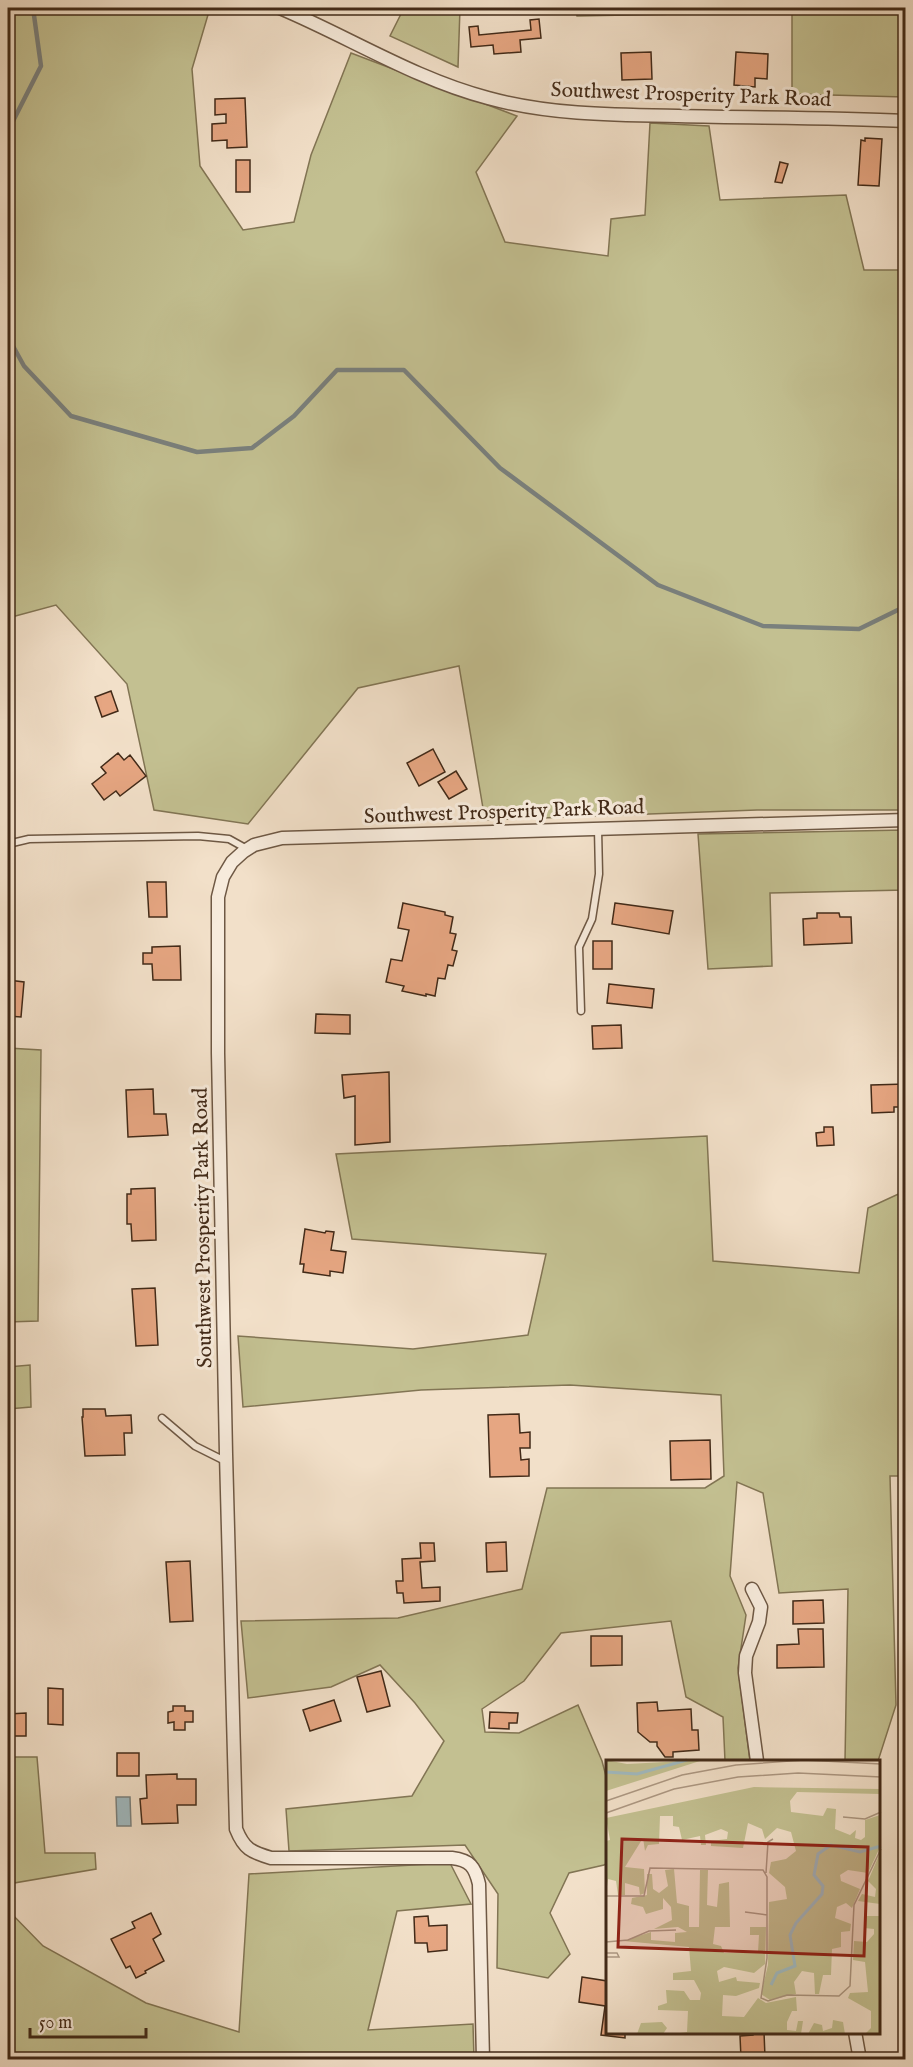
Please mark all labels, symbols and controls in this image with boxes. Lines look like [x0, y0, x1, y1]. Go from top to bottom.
street label: Southwest Prosperity Park Road [550, 77, 832, 114]
street label: Southwest Prosperity Park Road [363, 794, 645, 831]
street label: Southwest Prosperity Park Road [188, 1087, 219, 1368]
inset map [606, 1760, 880, 2034]
scale bar [30, 2001, 146, 2039]
text: 50 m [39, 2012, 72, 2035]

